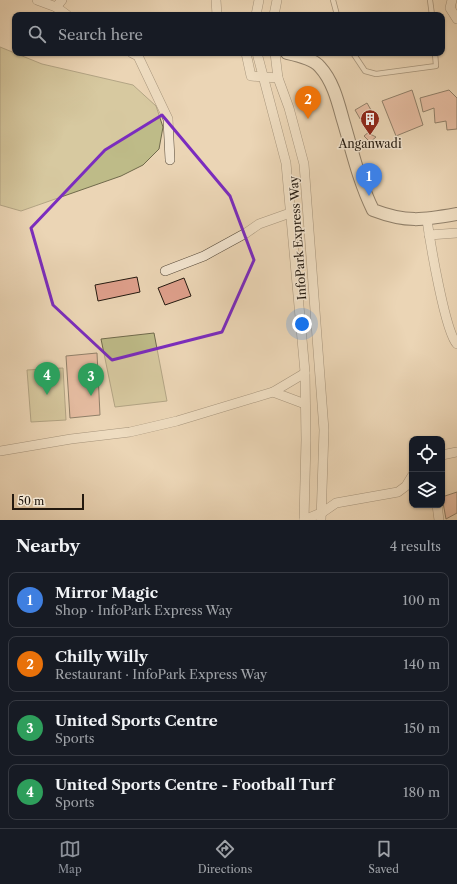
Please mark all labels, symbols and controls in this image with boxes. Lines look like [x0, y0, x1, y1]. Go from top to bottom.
search box [12, 12, 445, 56]
icon: search [26, 23, 48, 45]
text: Search here [58, 25, 143, 44]
pin: 2 [295, 86, 321, 119]
building icon: Anganwadi [359, 108, 381, 136]
place label: Anganwadi [337, 136, 402, 151]
pin: 1 [356, 163, 382, 196]
street label: InfoPark Express Way [286, 175, 309, 301]
your location [292, 314, 312, 334]
pin: 4 [34, 362, 60, 395]
pin: 3 [78, 363, 104, 396]
map controls [409, 436, 445, 508]
button: locate [409, 436, 445, 472]
button: layers [409, 472, 445, 508]
scale bar [12, 492, 84, 511]
text: 50 m [18, 494, 44, 508]
text: Nearby [16, 536, 80, 556]
text: 4 results [390, 538, 441, 554]
text: Mirror Magic [55, 583, 158, 602]
text: 1 [27, 592, 33, 608]
text: 100 m [402, 592, 440, 608]
text: Shop · InfoPark Express Way [55, 602, 232, 618]
text: Chilly Willy [55, 647, 148, 666]
text: 2 [26, 656, 34, 672]
text: 140 m [403, 656, 440, 672]
text: Restaurant · InfoPark Express Way [55, 666, 267, 682]
text: United Sports Centre [55, 711, 218, 730]
text: 3 [26, 720, 34, 736]
text: 150 m [404, 720, 440, 736]
text: Sports [55, 730, 94, 746]
text: United Sports Centre - Football Turf [55, 775, 334, 794]
text: 4 [26, 784, 34, 800]
text: 180 m [403, 784, 440, 800]
text: Sports [55, 794, 94, 810]
tab: Map [58, 838, 82, 876]
tab: Directions [198, 838, 252, 876]
tab: Saved [368, 838, 399, 876]

